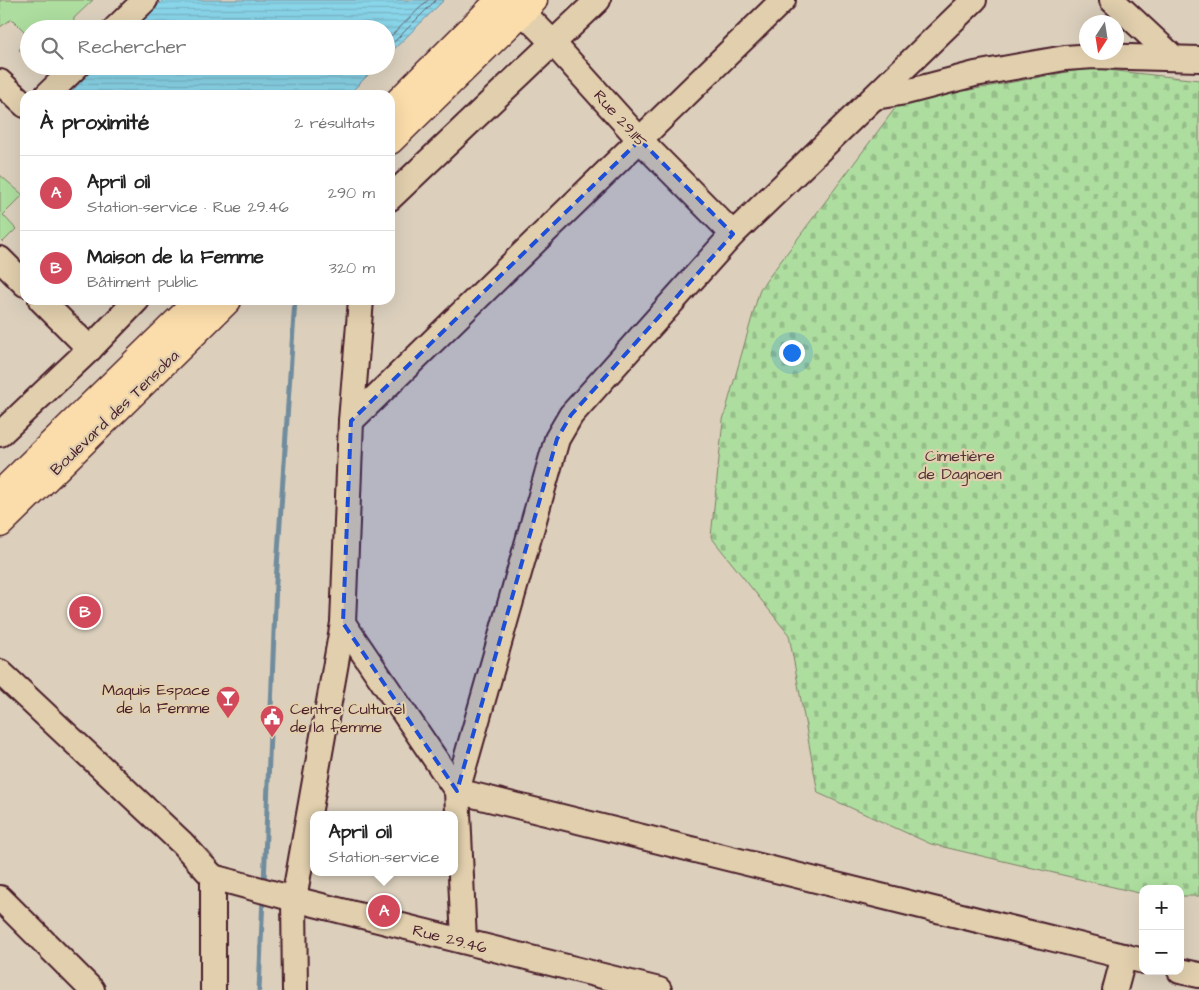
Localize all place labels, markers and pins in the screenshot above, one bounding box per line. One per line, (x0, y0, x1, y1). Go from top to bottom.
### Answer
pin: B (69, 593, 101, 631)
place label: Maquis Espace de la Femme (102, 679, 210, 719)
bar icon: Maquis Espace de la Femme (215, 685, 241, 719)
place label: Centre Culturel de la femme (290, 698, 405, 738)
public building icon: Centre Culturel de la femme (259, 704, 285, 738)
pin: A (368, 892, 400, 930)

